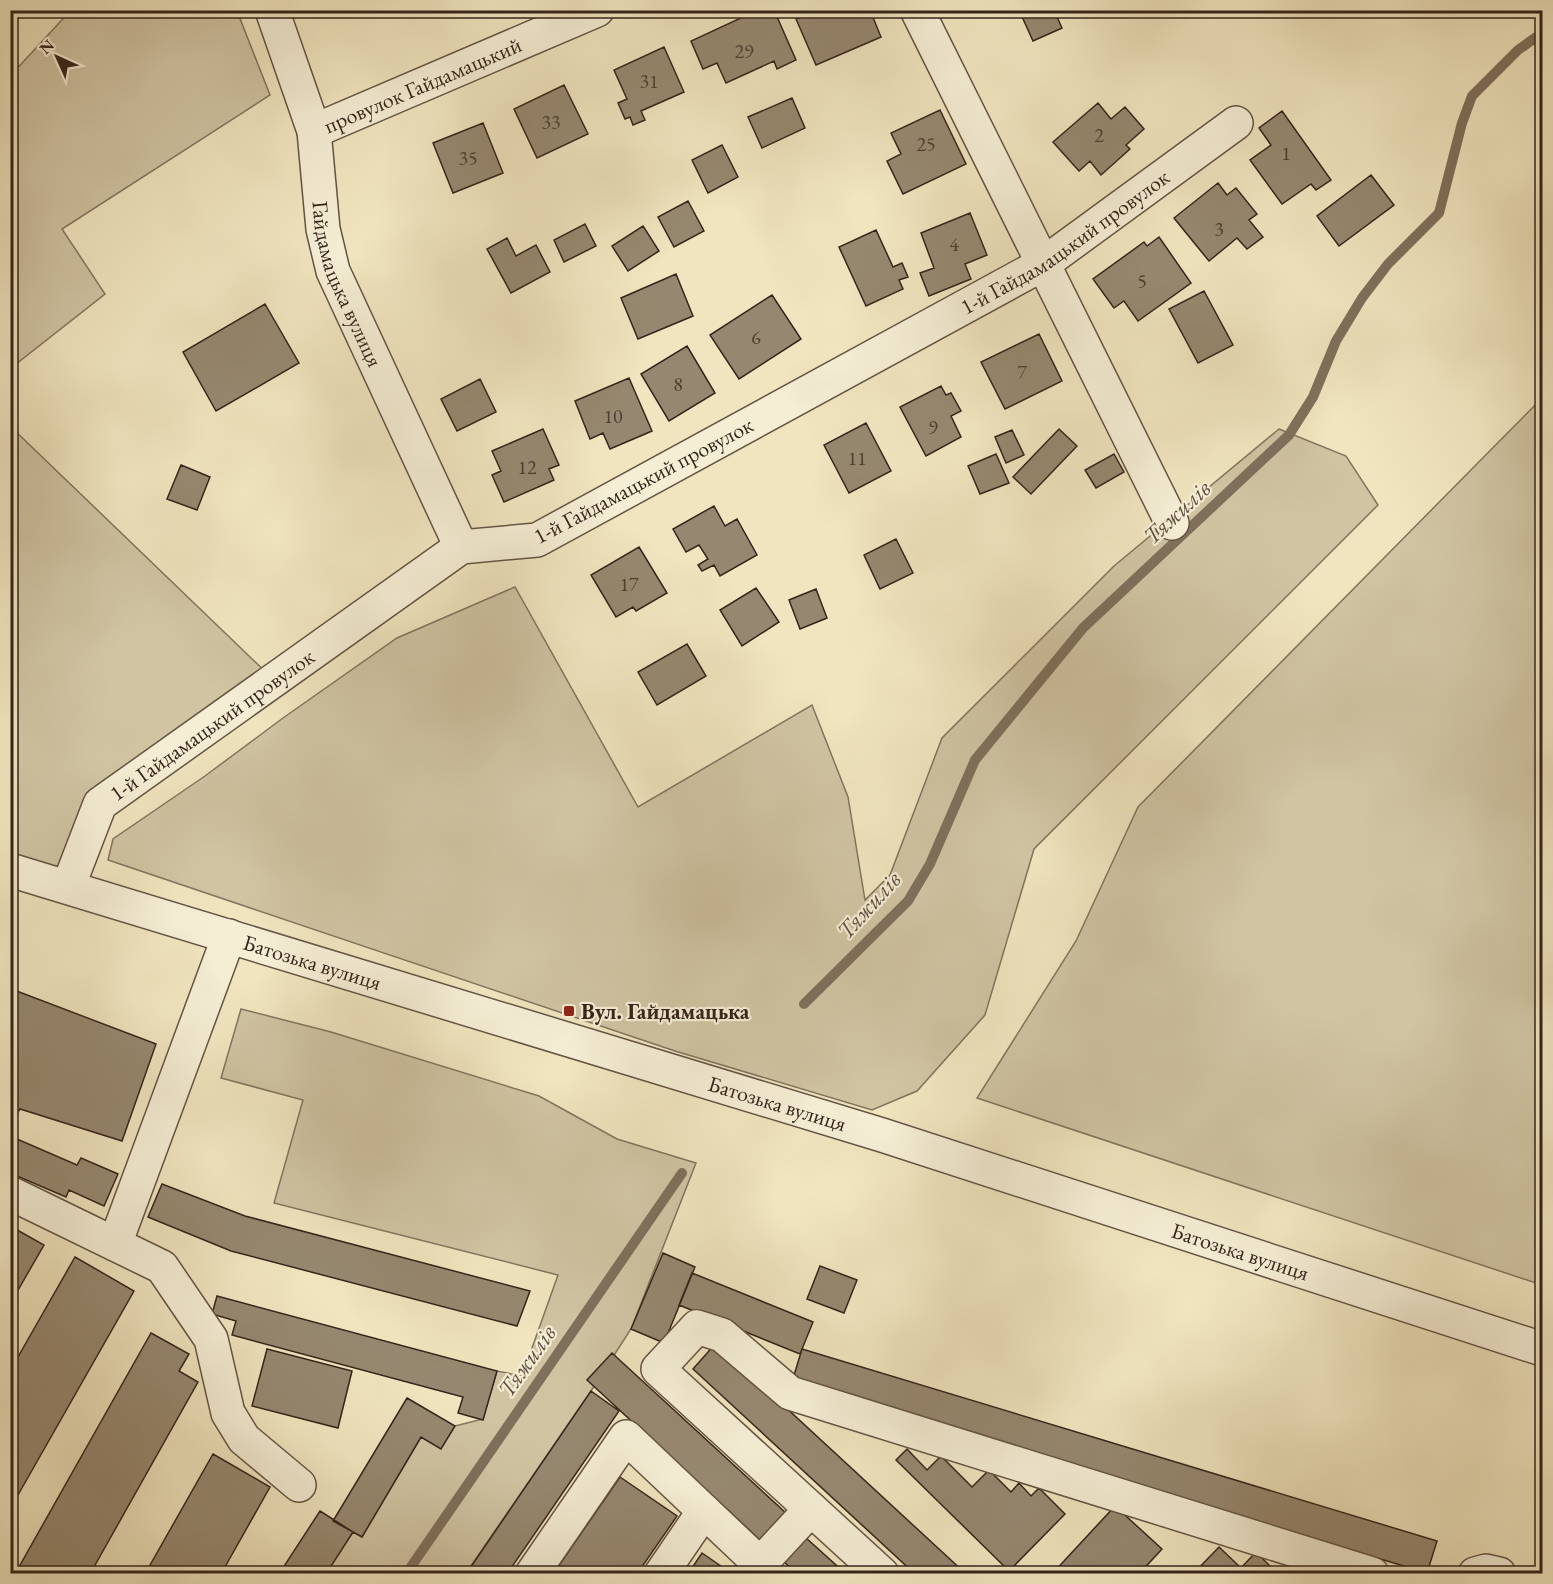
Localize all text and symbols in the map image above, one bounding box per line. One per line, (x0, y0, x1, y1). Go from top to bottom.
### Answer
north arrow (27, 27, 87, 87)
street label: провулок Гайдамацький (319, 30, 526, 140)
text: N (35, 35, 59, 59)
house number: 29 (734, 38, 754, 64)
house number: 31 (639, 68, 659, 94)
house number: 33 (541, 109, 561, 135)
house number: 2 (1094, 122, 1104, 148)
house number: 25 (916, 131, 936, 157)
house number: 1 (1281, 140, 1291, 166)
house number: 35 (458, 145, 478, 171)
street label: 1-й Гайдамацький провулок (955, 162, 1175, 321)
street label: Гайдамацька вулиця (305, 200, 390, 372)
house number: 3 (1214, 216, 1224, 242)
house number: 4 (949, 231, 959, 257)
house number: 5 (1137, 268, 1147, 294)
house number: 6 (751, 324, 761, 350)
house number: 7 (1017, 359, 1027, 385)
house number: 8 (673, 371, 683, 397)
house number: 10 (603, 403, 623, 429)
street label: 1-й Гайдамацький провулок (528, 410, 759, 551)
house number: 9 (928, 414, 938, 440)
house number: 11 (847, 445, 867, 471)
house number: 12 (517, 454, 537, 480)
water label: Тяжилів (1136, 472, 1217, 551)
house number: 17 (619, 571, 639, 597)
street label: 1-й Гайдамацький провулок (104, 642, 320, 808)
water label: Тяжилів (830, 864, 908, 945)
street label: Батозька вулиця (240, 928, 385, 997)
place label: Вул. Гайдамацька (581, 997, 750, 1026)
marker: Вул. Гайдамацька (562, 1004, 576, 1018)
street label: Батозька вулиця (705, 1069, 850, 1138)
street label: Батозька вулиця (1168, 1216, 1313, 1288)
water label: Тяжилів (490, 1318, 563, 1403)

